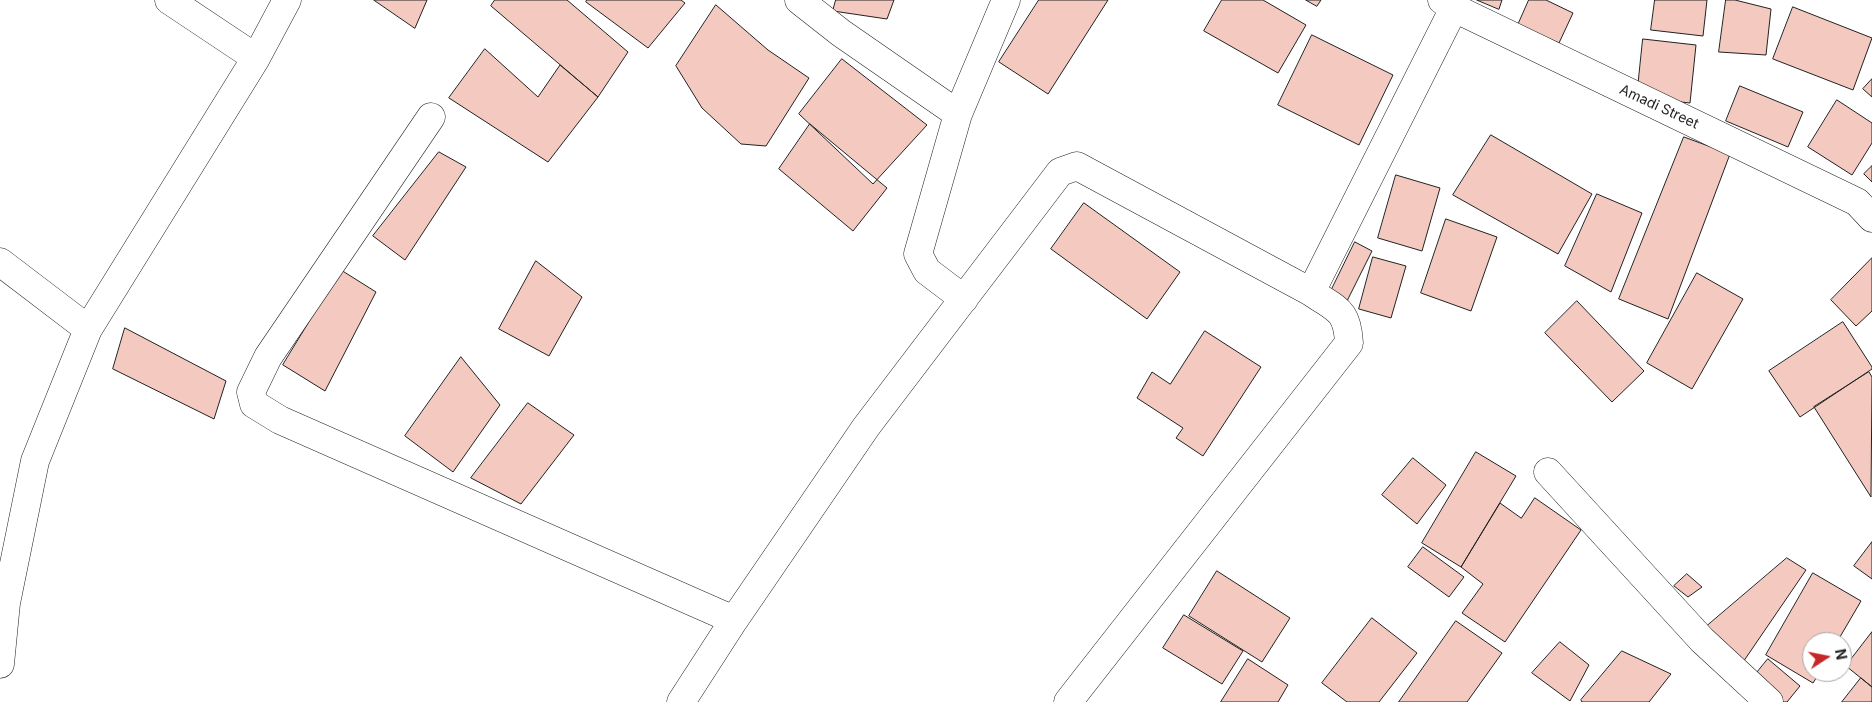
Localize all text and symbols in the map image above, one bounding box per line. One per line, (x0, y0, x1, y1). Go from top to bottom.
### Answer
street label: Amadi Street (1617, 81, 1701, 133)
north arrow (1802, 632, 1852, 682)
text: N (1832, 647, 1851, 661)

